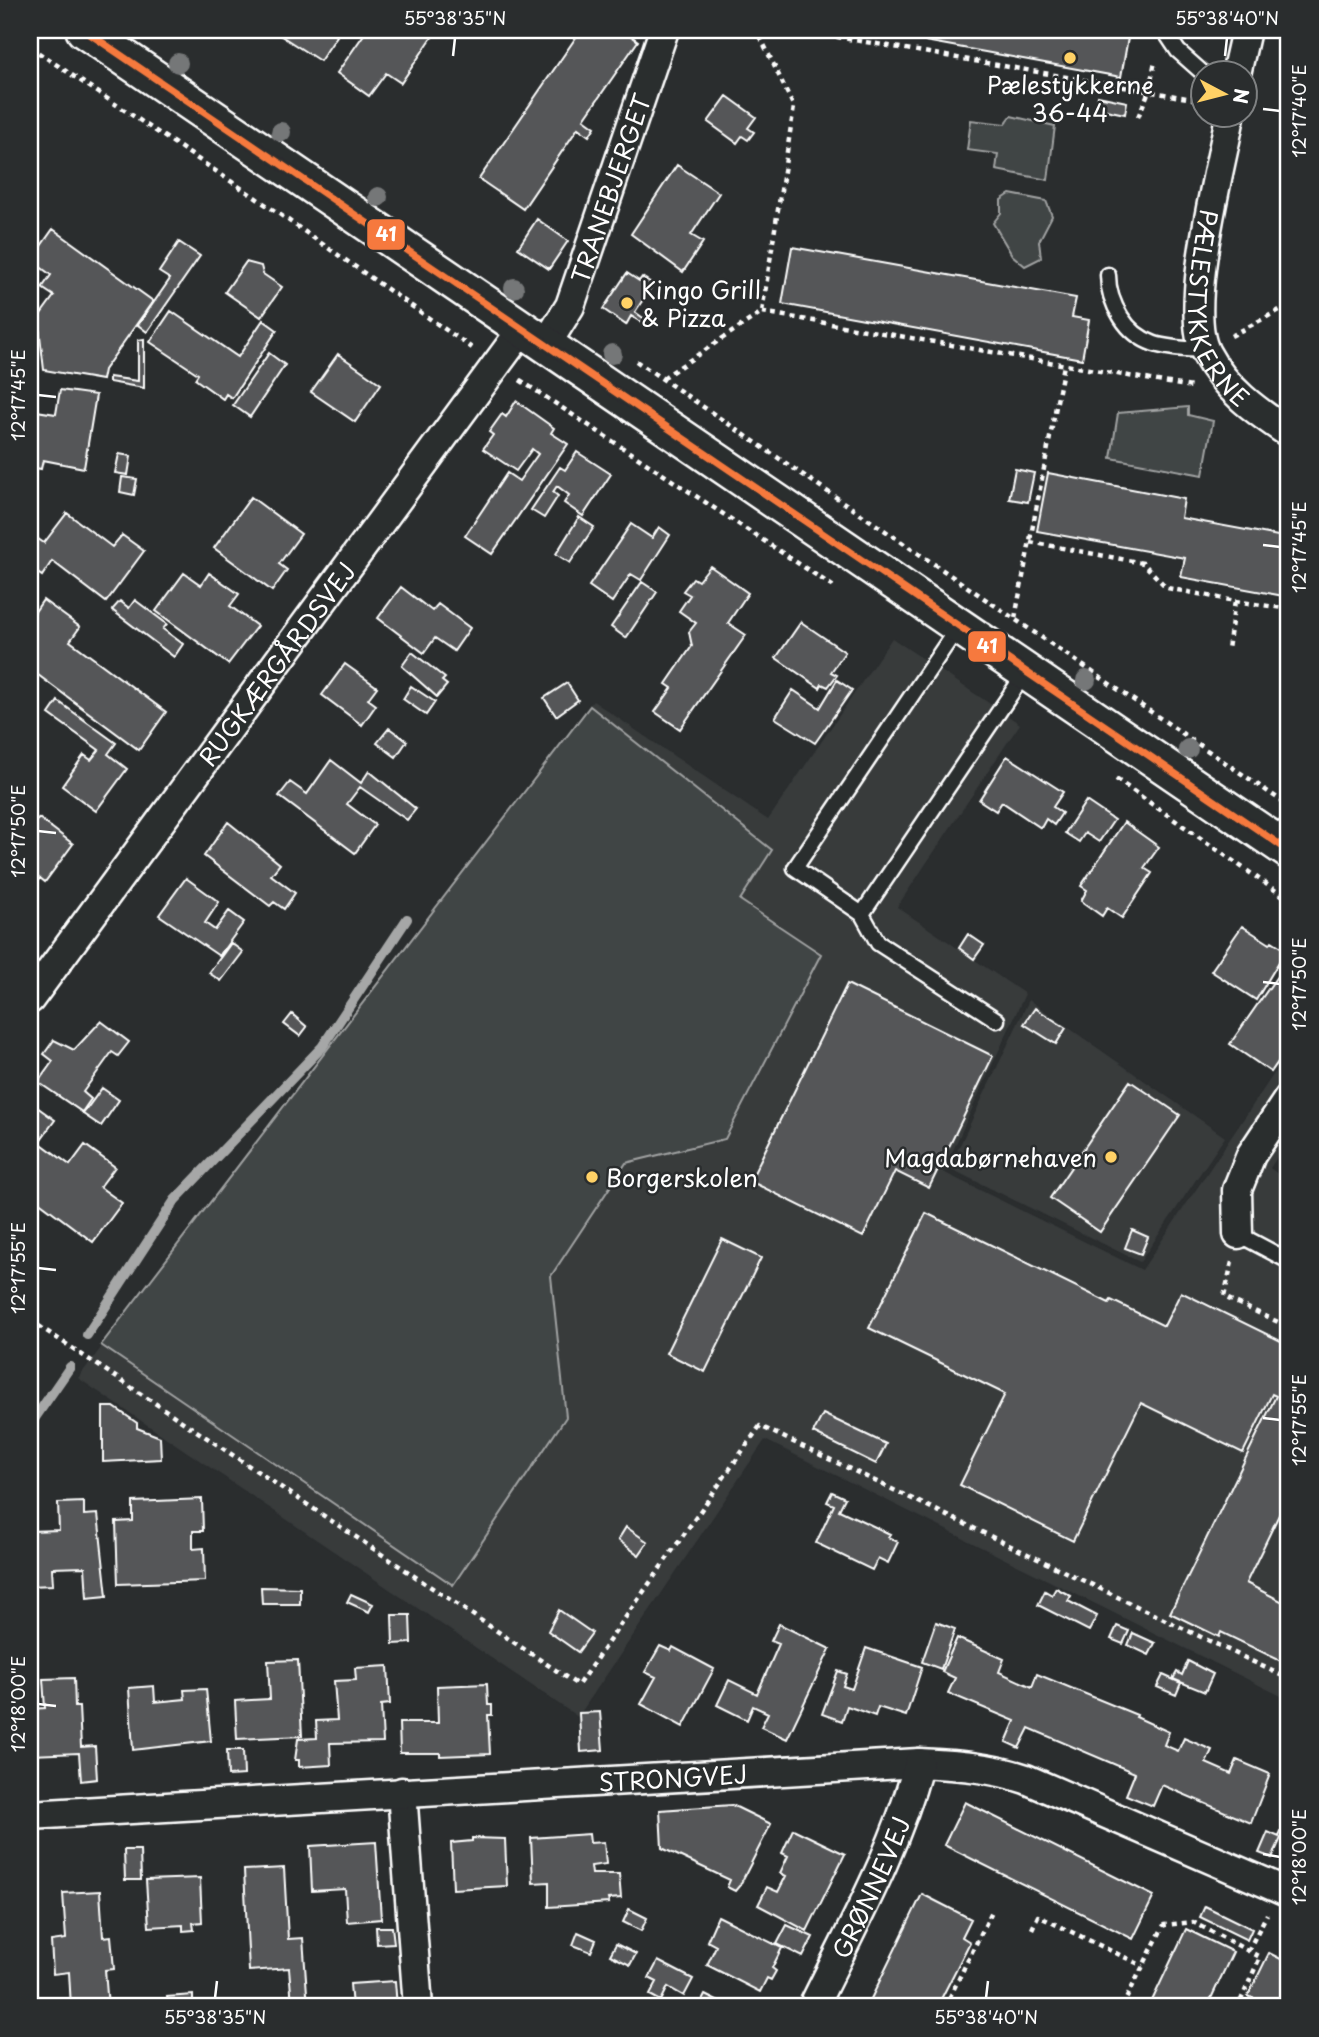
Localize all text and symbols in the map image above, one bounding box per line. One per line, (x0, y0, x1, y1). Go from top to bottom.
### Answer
text: 55°38'35"N (404, 4, 506, 31)
text: 55°38'40"N (1175, 4, 1279, 31)
marker: Pælestykkerne 36-44 (1062, 50, 1078, 66)
north arrow (1190, 60, 1260, 130)
text: 12°17'40"E (1285, 64, 1312, 158)
place label: Pælestykkerne 36-44 (987, 66, 1153, 130)
text: N (1227, 87, 1257, 105)
street label: TRANEBJERGET (561, 88, 659, 288)
street label: PÆLESTYKKERNE (1180, 207, 1258, 415)
line badge: 41 (366, 218, 406, 251)
text: 41 (375, 219, 397, 247)
place label: Kingo Grill & Pizza (641, 271, 761, 335)
marker: Kingo Grill & Pizza (619, 295, 635, 311)
text: 12°17'45"E (4, 349, 31, 441)
text: 12°17'45"E (1285, 501, 1312, 593)
street label: RUGKÆRGÅRDSVEJ (189, 554, 364, 773)
line badge: 41 (967, 630, 1007, 663)
text: 41 (976, 631, 998, 659)
text: 12°17'50"E (4, 784, 31, 878)
text: 12°17'50"E (1285, 937, 1312, 1031)
place label: Magdabørnehaven (884, 1139, 1097, 1175)
marker: Magdabørnehaven (1103, 1149, 1119, 1165)
place label: Borgerskolen (606, 1159, 758, 1195)
marker: Borgerskolen (584, 1169, 600, 1185)
text: 12°17'55"E (4, 1222, 31, 1314)
text: 12°17'55"E (1285, 1374, 1312, 1466)
text: 12°18'00"E (4, 1656, 31, 1752)
street label: STRONGVEJ (597, 1755, 748, 1800)
text: 12°18'00"E (1285, 1809, 1312, 1905)
street label: GRØNNEVEJ (822, 1811, 918, 1964)
text: 55°38'35"N (164, 2003, 266, 2030)
text: 55°38'40"N (934, 2003, 1038, 2030)

